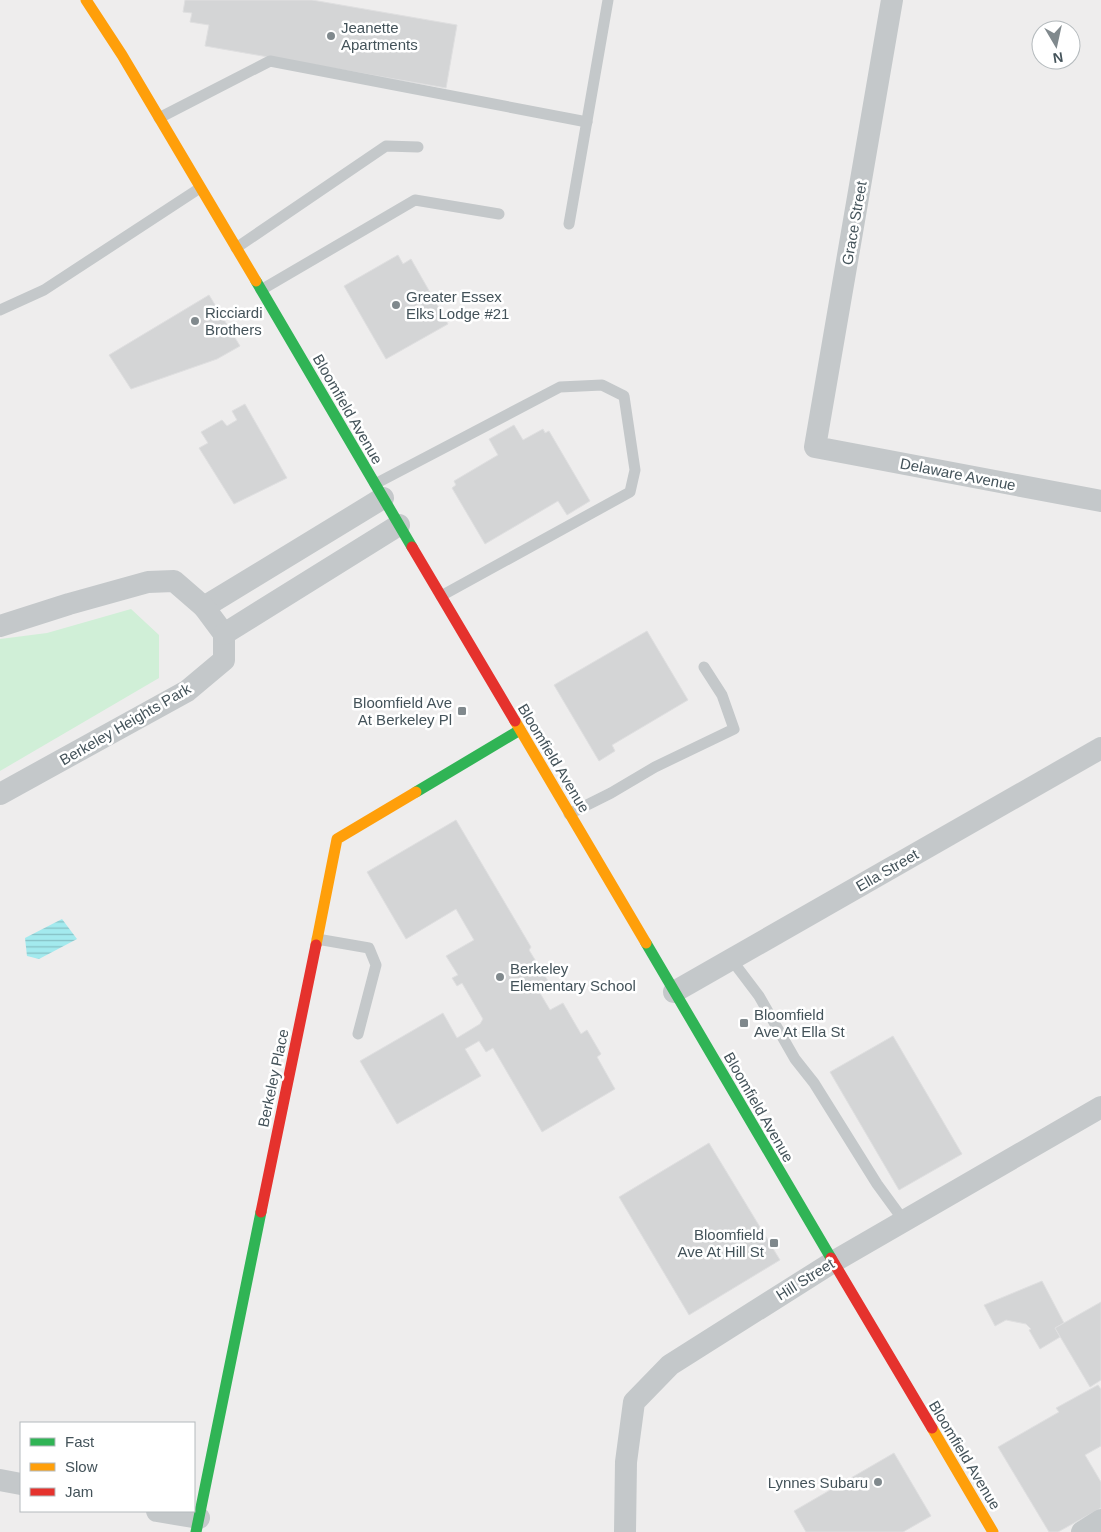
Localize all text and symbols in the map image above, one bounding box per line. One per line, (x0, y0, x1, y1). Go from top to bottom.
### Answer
place label: Jeanette Apartments (341, 19, 418, 53)
north arrow (1031, 20, 1081, 70)
marker: Jeanette Apartments (325, 30, 337, 42)
text: N (1052, 49, 1064, 67)
street label: Grace Street (838, 179, 870, 266)
place label: Greater Essex Elks Lodge #21 (406, 288, 509, 322)
marker: Greater Essex Elks Lodge #21 (390, 299, 402, 311)
place label: Ricciardi Brothers (205, 304, 263, 338)
marker: Ricciardi Brothers (189, 315, 201, 327)
street label: Bloomfield Avenue (310, 351, 386, 467)
street label: Delaware Avenue (899, 454, 1017, 494)
street label: Berkeley Heights Park (56, 679, 194, 768)
place label: Bloomfield Ave At Berkeley Pl (353, 694, 452, 728)
street label: Bloomfield Avenue (515, 700, 593, 816)
marker: Bloomfield Ave At Berkeley Pl (456, 705, 468, 717)
street label: Ella Street (853, 845, 922, 895)
place label: Berkeley Elementary School (510, 960, 636, 994)
marker: Berkeley Elementary School (494, 971, 506, 983)
place label: Bloomfield Ave At Ella St (754, 1006, 845, 1040)
marker: Bloomfield Ave At Ella St (738, 1017, 750, 1029)
street label: Berkeley Place (254, 1027, 292, 1129)
street label: Bloomfield Avenue (721, 1049, 797, 1165)
place label: Bloomfield Ave At Hill St (678, 1226, 765, 1260)
marker: Bloomfield Ave At Hill St (768, 1237, 780, 1249)
street label: Hill Street (773, 1254, 838, 1303)
street label: Bloomfield Avenue (926, 1397, 1004, 1513)
legend (20, 1422, 195, 1512)
text: Fast (65, 1433, 95, 1450)
text: Slow (65, 1458, 98, 1475)
place label: Lynnes Subaru (768, 1474, 868, 1491)
marker: Lynnes Subaru (872, 1476, 884, 1488)
text: Jam (65, 1483, 93, 1500)

